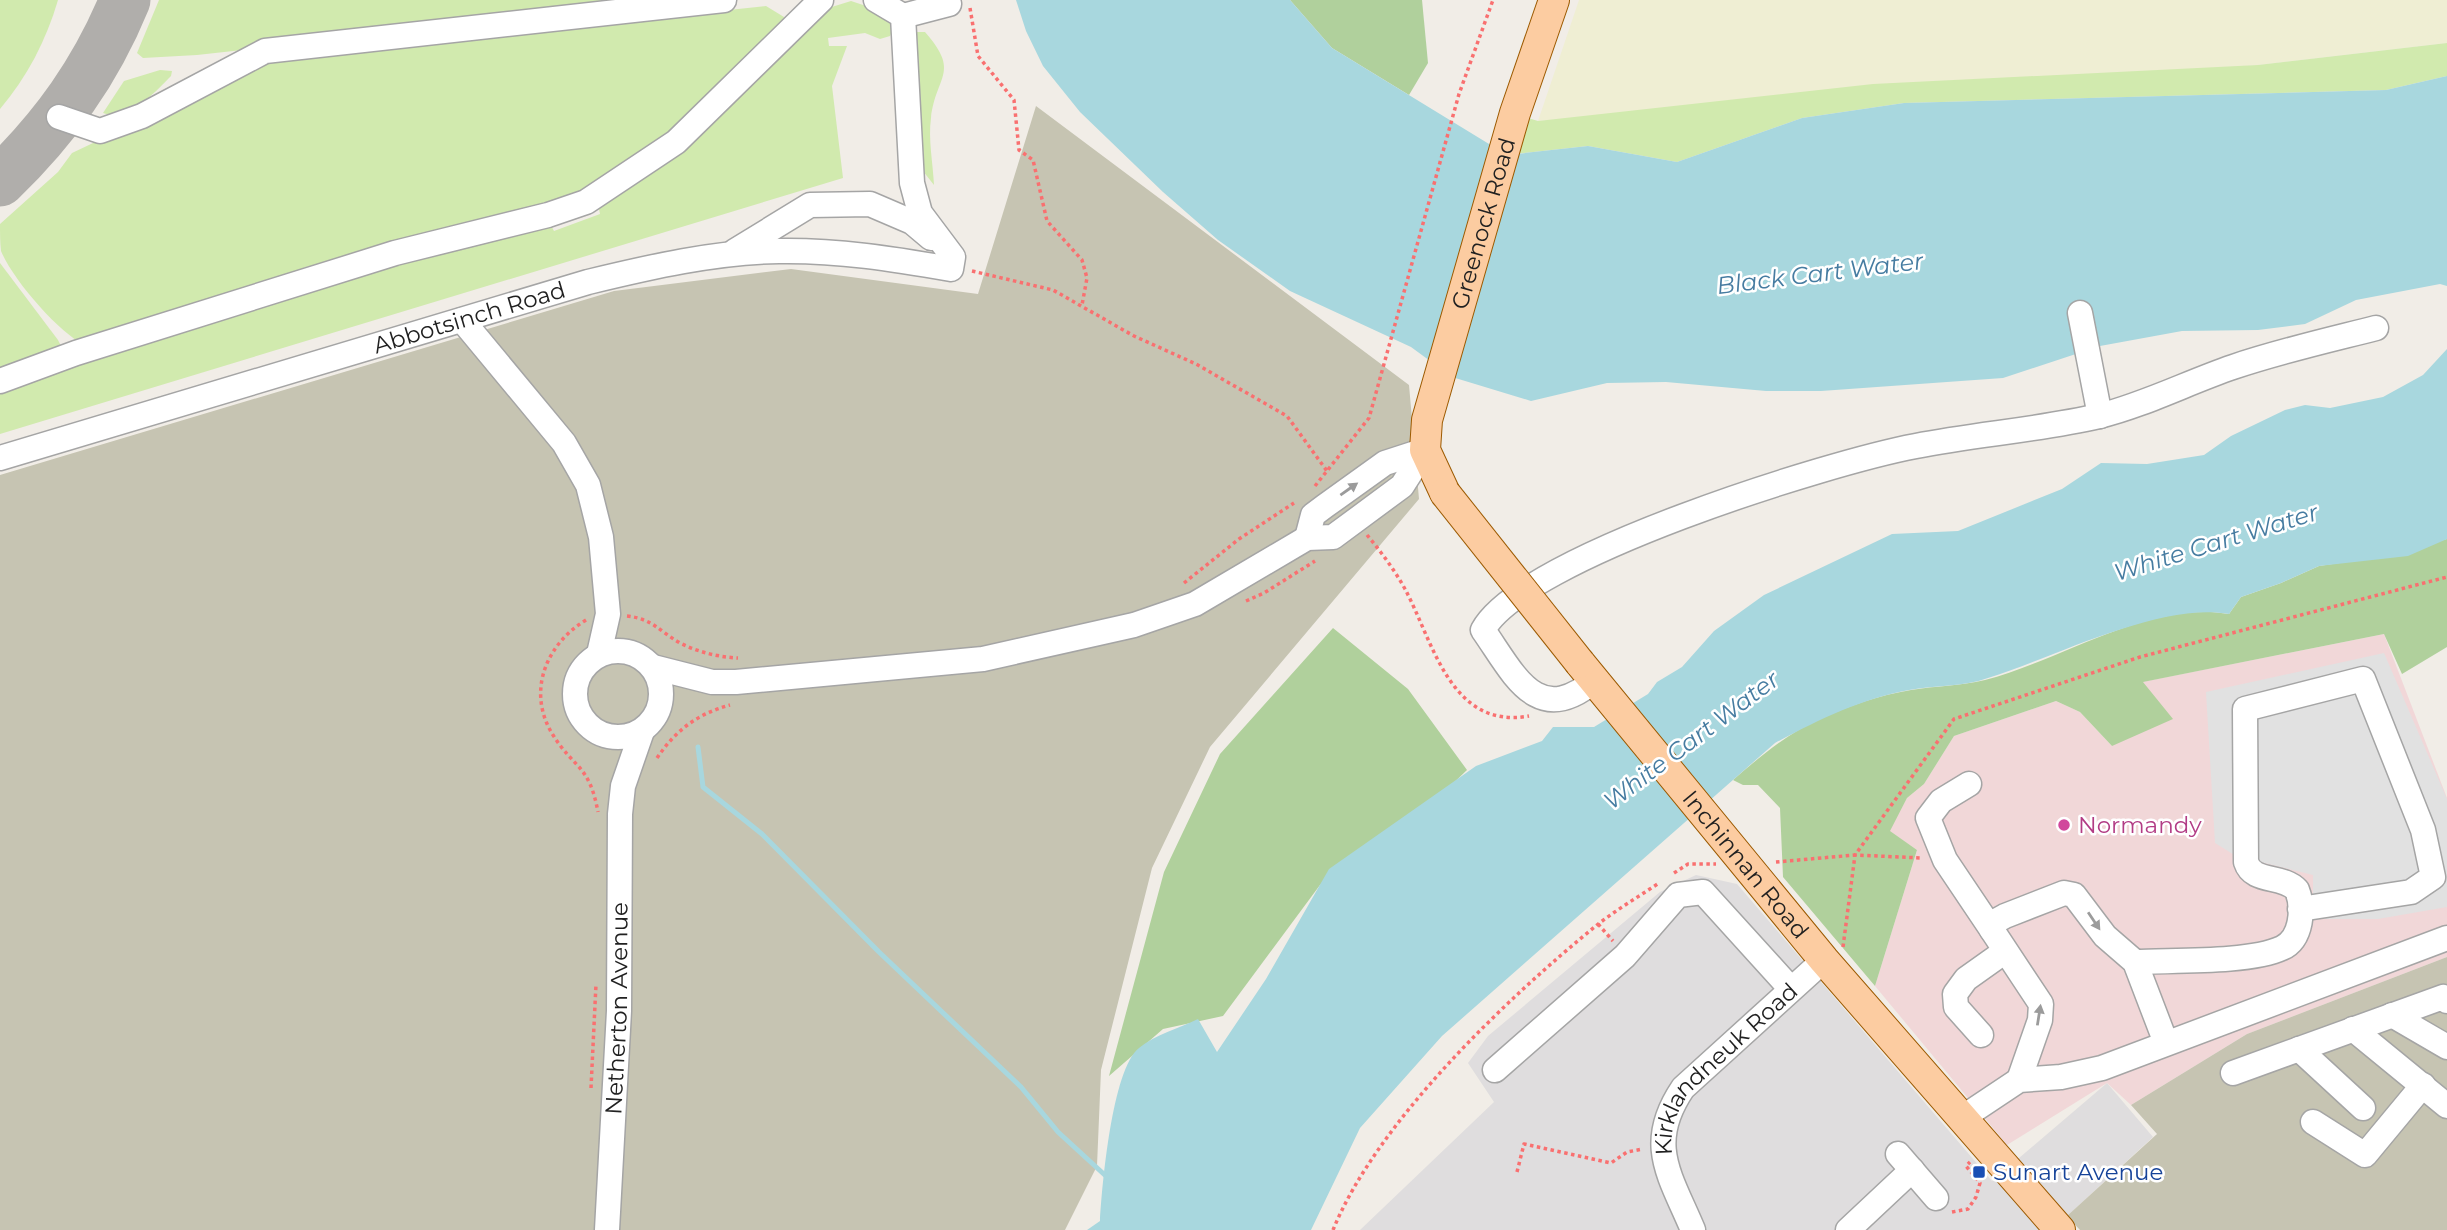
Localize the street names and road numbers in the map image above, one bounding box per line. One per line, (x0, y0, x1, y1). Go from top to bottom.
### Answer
street label: Greenock Road (1445, 134, 1521, 312)
street label: Abbotsinch Road (370, 276, 569, 359)
street label: Inchinnan Road (1677, 785, 1815, 944)
street label: Netherton Avenue (599, 902, 634, 1115)
street label: Kirklandneuk Road (1649, 977, 1803, 1156)

